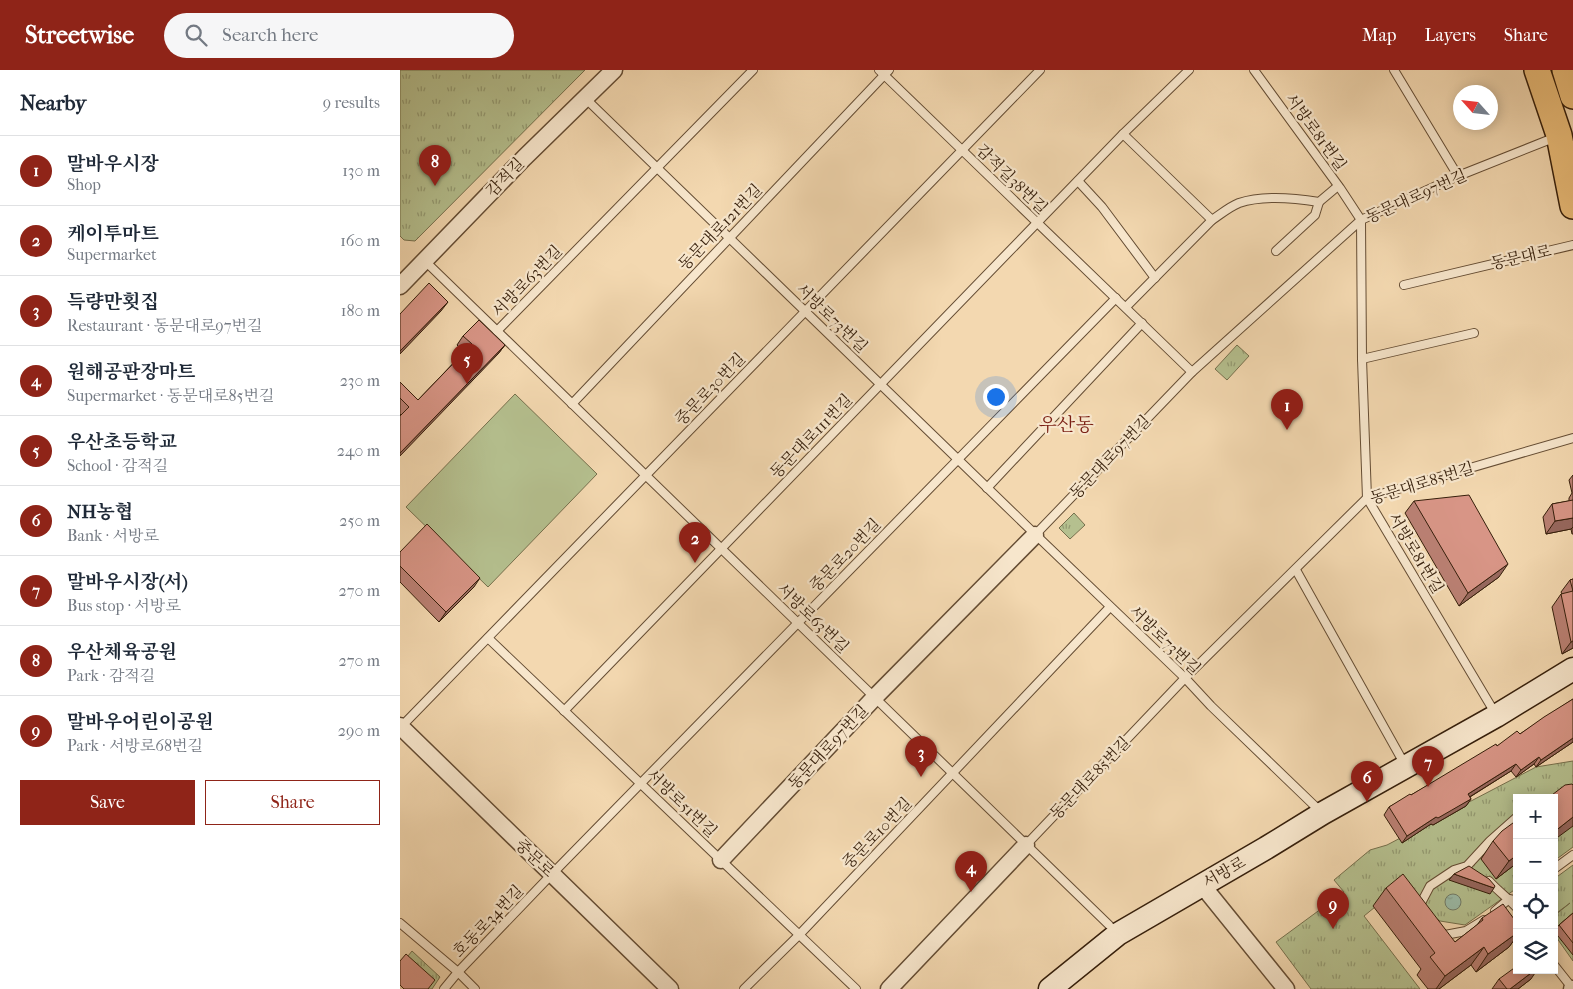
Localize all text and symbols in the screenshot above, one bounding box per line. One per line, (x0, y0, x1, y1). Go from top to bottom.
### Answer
search box (164, 13, 514, 58)
text: Streetwise (25, 21, 134, 49)
icon: search (182, 21, 210, 49)
text: Search here (222, 24, 318, 46)
text: Map (1362, 25, 1396, 46)
text: Layers (1424, 25, 1476, 46)
text: Share (1504, 25, 1548, 46)
north arrow (1453, 85, 1498, 130)
street label: 서방로81번길 (1282, 90, 1350, 174)
text: Nearby (20, 91, 86, 115)
text: 9 results (323, 93, 380, 112)
street label: 감적길38번길 (972, 140, 1052, 218)
pin: 8 (419, 145, 451, 186)
text: 말바우시장 (67, 153, 159, 175)
street label: 감적길 (482, 154, 528, 200)
text: 1 (33, 161, 39, 180)
text: 130 m (342, 161, 380, 180)
street label: 동문대로97번길 (1362, 165, 1470, 227)
text: Shop (67, 175, 101, 194)
street label: 동문대로121번길 (674, 180, 766, 274)
text: 케이투마트 (67, 223, 159, 245)
text: 2 (32, 231, 40, 250)
text: 160 m (340, 231, 380, 250)
street label: 서방로63번길 (488, 241, 566, 321)
street label: 동문대로 (1489, 241, 1554, 273)
text: Supermarket (67, 245, 157, 264)
street label: 서방로73번길 (792, 279, 872, 357)
text: 득량만횟집 (67, 291, 159, 313)
text: 3 (33, 301, 39, 320)
text: 180 m (341, 301, 380, 320)
text: Restaurant · 동문대로97번길 (67, 316, 262, 335)
pin: 5 (451, 343, 483, 384)
street label: 중문로30번길 (671, 349, 749, 429)
text: 원해공판장마트 (67, 361, 195, 383)
text: 4 (31, 371, 41, 390)
text: 230 m (340, 371, 380, 390)
your location (983, 384, 1009, 410)
text: Supermarket · 동문대로85번길 (67, 386, 274, 405)
pin: 1 (1271, 389, 1303, 430)
street label: 동문대로111번길 (766, 390, 856, 482)
street label: 동문대로97번길 (1065, 411, 1155, 503)
district label: 우산동 (1038, 414, 1094, 436)
text: 우산초등학교 (67, 431, 177, 453)
text: 5 (33, 441, 39, 460)
text: 240 m (337, 441, 380, 460)
text: School · 감적길 (67, 456, 168, 475)
street label: 동문대로85번길 (1368, 458, 1476, 508)
text: NH농협 (67, 501, 133, 523)
street label: 서방로81번길 (1384, 509, 1448, 597)
text: 6 (32, 511, 40, 530)
text: 250 m (339, 511, 380, 530)
street label: 중문로20번길 (805, 514, 885, 596)
pin: 2 (679, 522, 711, 563)
text: Bank · 서방로 (67, 526, 159, 545)
text: 말바우시장(서) (67, 571, 188, 593)
street label: 서방로63번길 (773, 579, 853, 657)
text: 7 (32, 581, 40, 600)
text: 270 m (339, 581, 380, 600)
text: Bus stop · 서방로 (67, 596, 181, 615)
street label: 서방로73번길 (1125, 601, 1205, 679)
text: 우산체육공원 (67, 641, 177, 663)
text: 8 (32, 651, 40, 670)
text: 270 m (339, 651, 380, 670)
text: Park · 감적길 (67, 666, 155, 685)
street label: 동문대로97번길 (784, 701, 872, 793)
text: 말바우어린이공원 (67, 711, 214, 733)
text: 9 (32, 721, 40, 740)
text: 290 m (338, 721, 380, 740)
street label: 동문대로85번길 (1046, 733, 1134, 823)
text: Park · 서방로68번길 (67, 736, 203, 755)
pin: 3 (905, 736, 937, 777)
pin: 7 (1412, 746, 1444, 787)
pin: 6 (1351, 761, 1383, 802)
street label: 서방로51번길 (643, 765, 721, 841)
button: Save (20, 780, 195, 825)
button: Share (205, 780, 380, 825)
street label: 중문로10번길 (838, 793, 916, 873)
map controls (1513, 794, 1558, 974)
button: + (1513, 794, 1558, 839)
street label: 중문로 (512, 835, 559, 881)
button: − (1513, 839, 1558, 884)
pin: 4 (955, 851, 987, 892)
street label: 서방로 (1199, 852, 1249, 892)
street label: 호동로34번길 (449, 881, 527, 961)
button: locate (1513, 884, 1558, 929)
pin: 9 (1317, 888, 1349, 929)
button: layers (1513, 929, 1558, 974)

